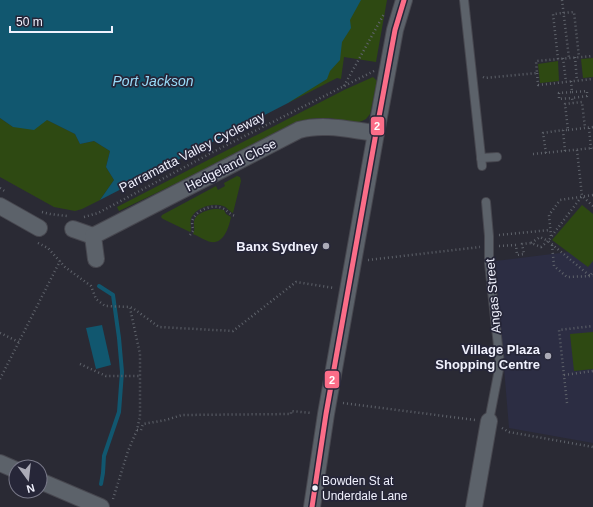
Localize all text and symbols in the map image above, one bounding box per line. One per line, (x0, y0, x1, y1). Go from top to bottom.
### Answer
scale bar (10, 8, 112, 34)
text: 50 m (16, 15, 43, 29)
water label: Port Jackson (113, 73, 194, 89)
street label: Parramatta Valley Cycleway (117, 108, 268, 195)
line badge: 2 (370, 116, 385, 136)
text: 2 (374, 120, 380, 132)
street label: Hedgeland Close (183, 136, 279, 194)
place label: Banx Sydney (236, 239, 319, 254)
marker: Banx Sydney (321, 241, 331, 251)
street label: Angas Street (482, 258, 504, 334)
place label: Village Plaza Shopping Centre (435, 342, 541, 372)
marker: Village Plaza Shopping Centre (543, 351, 553, 361)
line badge: 2 (324, 370, 340, 389)
text: 2 (329, 374, 335, 386)
north arrow (8, 459, 48, 499)
place label: Bowden St at Underdale Lane (322, 474, 408, 503)
text: N (25, 482, 36, 495)
marker: Bowden St at Underdale Lane (310, 483, 320, 493)

